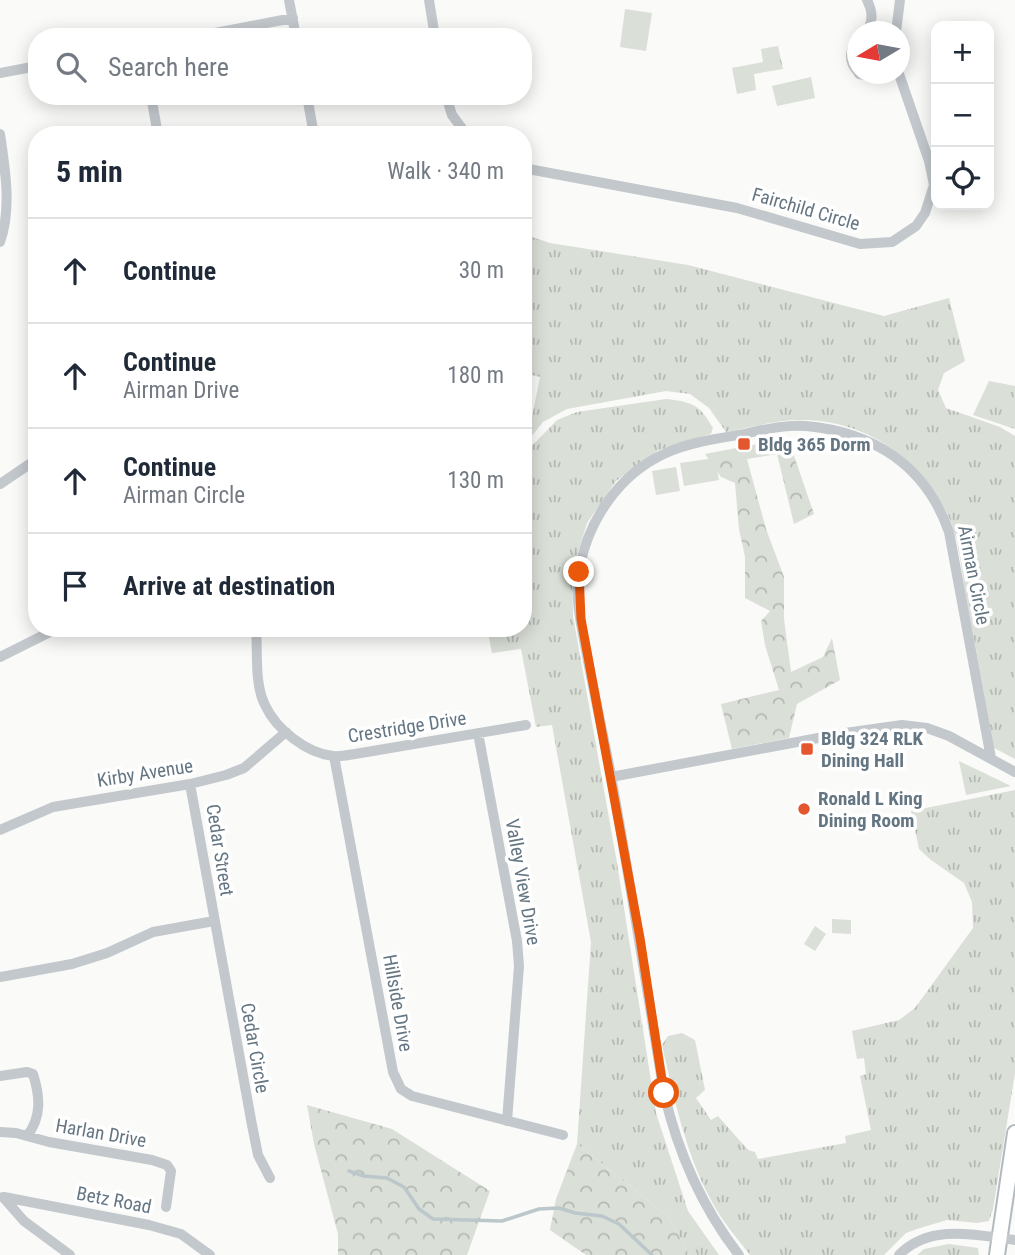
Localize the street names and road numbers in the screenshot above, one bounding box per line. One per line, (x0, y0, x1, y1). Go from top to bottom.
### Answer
street label: Fairchild Circle (749, 183, 863, 235)
street label: Airman Circle (953, 523, 995, 627)
street label: Crestridge Drive (346, 706, 468, 748)
street label: Kirby Avenue (95, 754, 195, 792)
street label: Cedar Street (201, 802, 239, 898)
street label: Valley View Drive (501, 817, 545, 947)
street label: Hillside Drive (378, 953, 418, 1054)
street label: Cedar Circle (236, 1001, 274, 1095)
street label: Harlan Drive (54, 1114, 148, 1152)
street label: Betz Road (75, 1181, 153, 1219)

